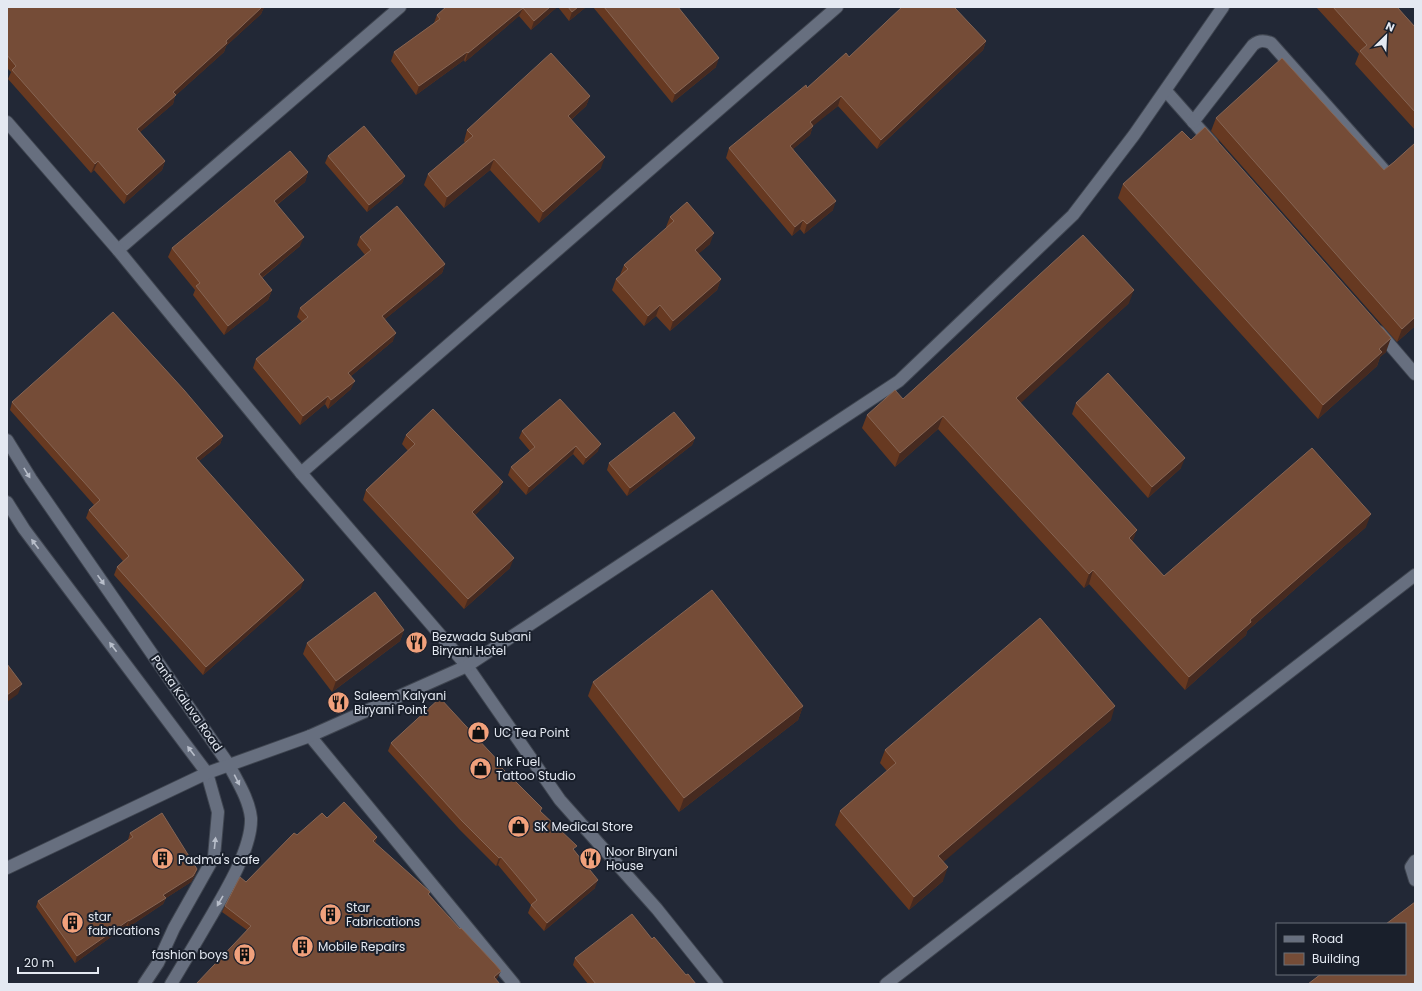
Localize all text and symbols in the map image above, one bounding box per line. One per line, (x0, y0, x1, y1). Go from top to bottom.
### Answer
north arrow (1366, 16, 1406, 56)
text: N (1383, 18, 1397, 36)
one-way arrow (24, 467, 31, 479)
one-way arrow (31, 538, 39, 549)
one-way arrow (97, 575, 105, 585)
place label: Bezwada Subani Biryani Hotel (432, 628, 531, 659)
restaurant icon: Bezwada Subani Biryani Hotel (404, 630, 430, 656)
one-way arrow (109, 642, 117, 653)
street label: Panta Kaluva Road (147, 652, 227, 754)
place label: Saleem Kalyani Biryani Point (354, 687, 446, 718)
restaurant icon: Saleem Kalyani Biryani Point (326, 689, 352, 715)
shop icon: UC Tea Point (465, 719, 491, 745)
place label: UC Tea Point (494, 724, 569, 741)
one-way arrow (187, 746, 196, 757)
place label: Ink Fuel Tattoo Studio (496, 753, 576, 784)
shop icon: Ink Fuel Tattoo Studio (468, 755, 494, 781)
one-way arrow (234, 774, 240, 786)
shop icon: SK Medical Store (505, 813, 531, 839)
place label: SK Medical Store (534, 818, 633, 835)
one-way arrow (212, 837, 218, 849)
place label: Noor Biryani House (606, 843, 678, 874)
restaurant icon: Noor Biryani House (577, 845, 603, 871)
building icon: Padma's cafe (150, 846, 176, 872)
place label: Padma's cafe (178, 851, 260, 868)
one-way arrow (216, 895, 223, 907)
place label: Star Fabrications (346, 899, 420, 930)
building icon: Star Fabrications (318, 901, 344, 927)
place label: star fabrications (88, 908, 160, 939)
building icon: star fabrications (59, 910, 85, 936)
legend (1276, 923, 1406, 975)
text: Road (1312, 930, 1343, 947)
building icon: Mobile Repairs (289, 933, 315, 959)
place label: Mobile Repairs (318, 938, 405, 955)
building icon: fashion boys (231, 941, 257, 967)
place label: fashion boys (152, 946, 228, 963)
scale bar (18, 949, 98, 975)
text: Building (1312, 950, 1360, 967)
text: 20 m (24, 954, 54, 971)

